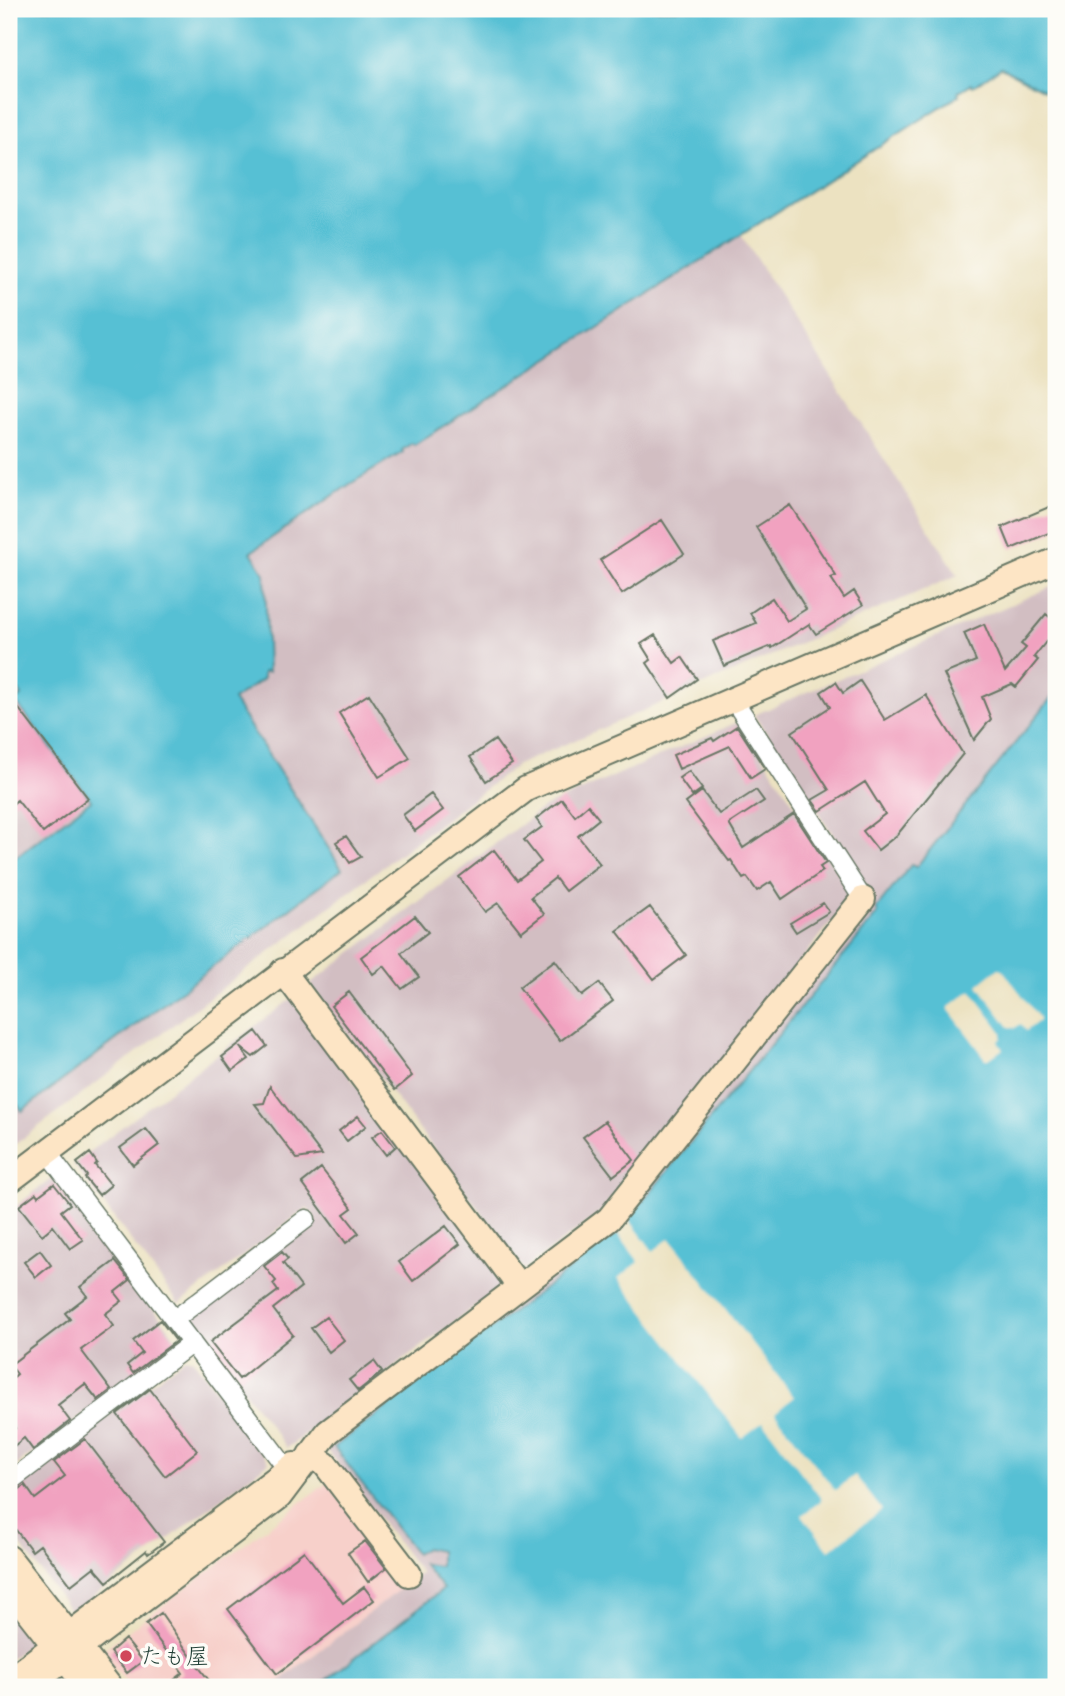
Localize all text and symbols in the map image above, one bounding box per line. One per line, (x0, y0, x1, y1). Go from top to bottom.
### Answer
place label: たも屋 (140, 1643, 209, 1676)
marker: たも屋 (118, 1648, 134, 1664)

